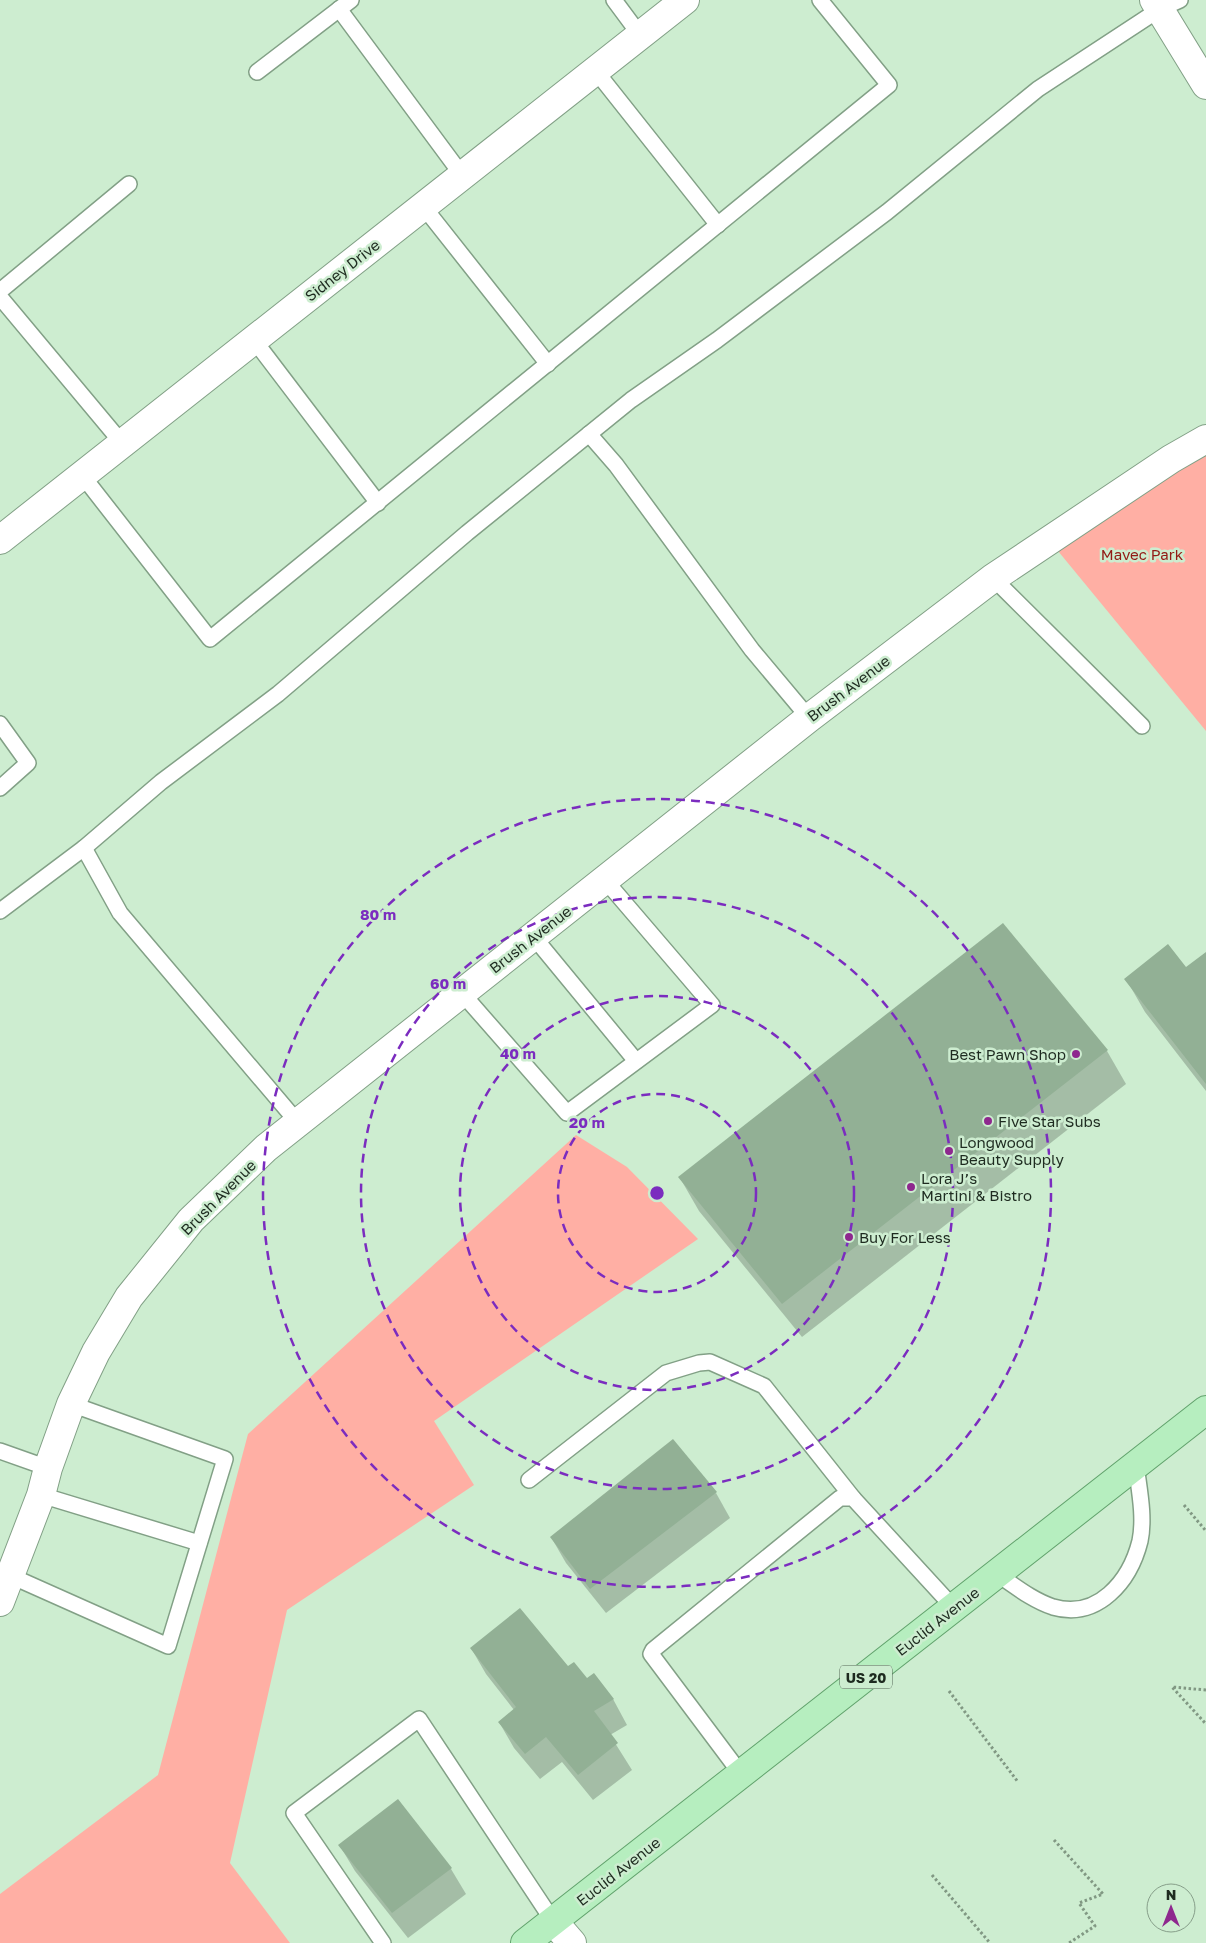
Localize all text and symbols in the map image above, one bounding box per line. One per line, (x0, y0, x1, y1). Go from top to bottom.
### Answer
street label: Sidney Drive (301, 235, 383, 305)
park label: Mavec Park (1101, 545, 1184, 563)
street label: Brush Avenue (803, 651, 893, 725)
street label: Brush Avenue (486, 901, 575, 977)
text: 80 m (360, 905, 396, 923)
text: 60 m (430, 974, 466, 992)
text: 40 m (500, 1044, 536, 1062)
place label: Best Pawn Shop (949, 1045, 1066, 1063)
marker: Best Pawn Shop (1070, 1048, 1082, 1060)
place label: Five Star Subs (998, 1112, 1101, 1130)
text: 20 m (569, 1113, 605, 1131)
marker: Five Star Subs (982, 1115, 994, 1127)
place label: Longwood Beauty Supply (959, 1133, 1064, 1168)
marker: Longwood Beauty Supply (943, 1145, 955, 1157)
street label: Brush Avenue (177, 1155, 260, 1238)
place label: Lora J’s Martini & Bistro (921, 1169, 1032, 1204)
marker: Lora J’s Martini & Bistro (905, 1181, 917, 1193)
centre of rings (648, 1184, 666, 1202)
place label: Buy For Less (859, 1228, 951, 1246)
marker: Buy For Less (843, 1231, 855, 1243)
street label: Euclid Avenue (892, 1583, 983, 1659)
road number: US 20 (840, 1665, 892, 1688)
street label: Euclid Avenue (573, 1833, 664, 1909)
north arrow (1146, 1883, 1196, 1933)
text: N (1166, 1886, 1176, 1903)

